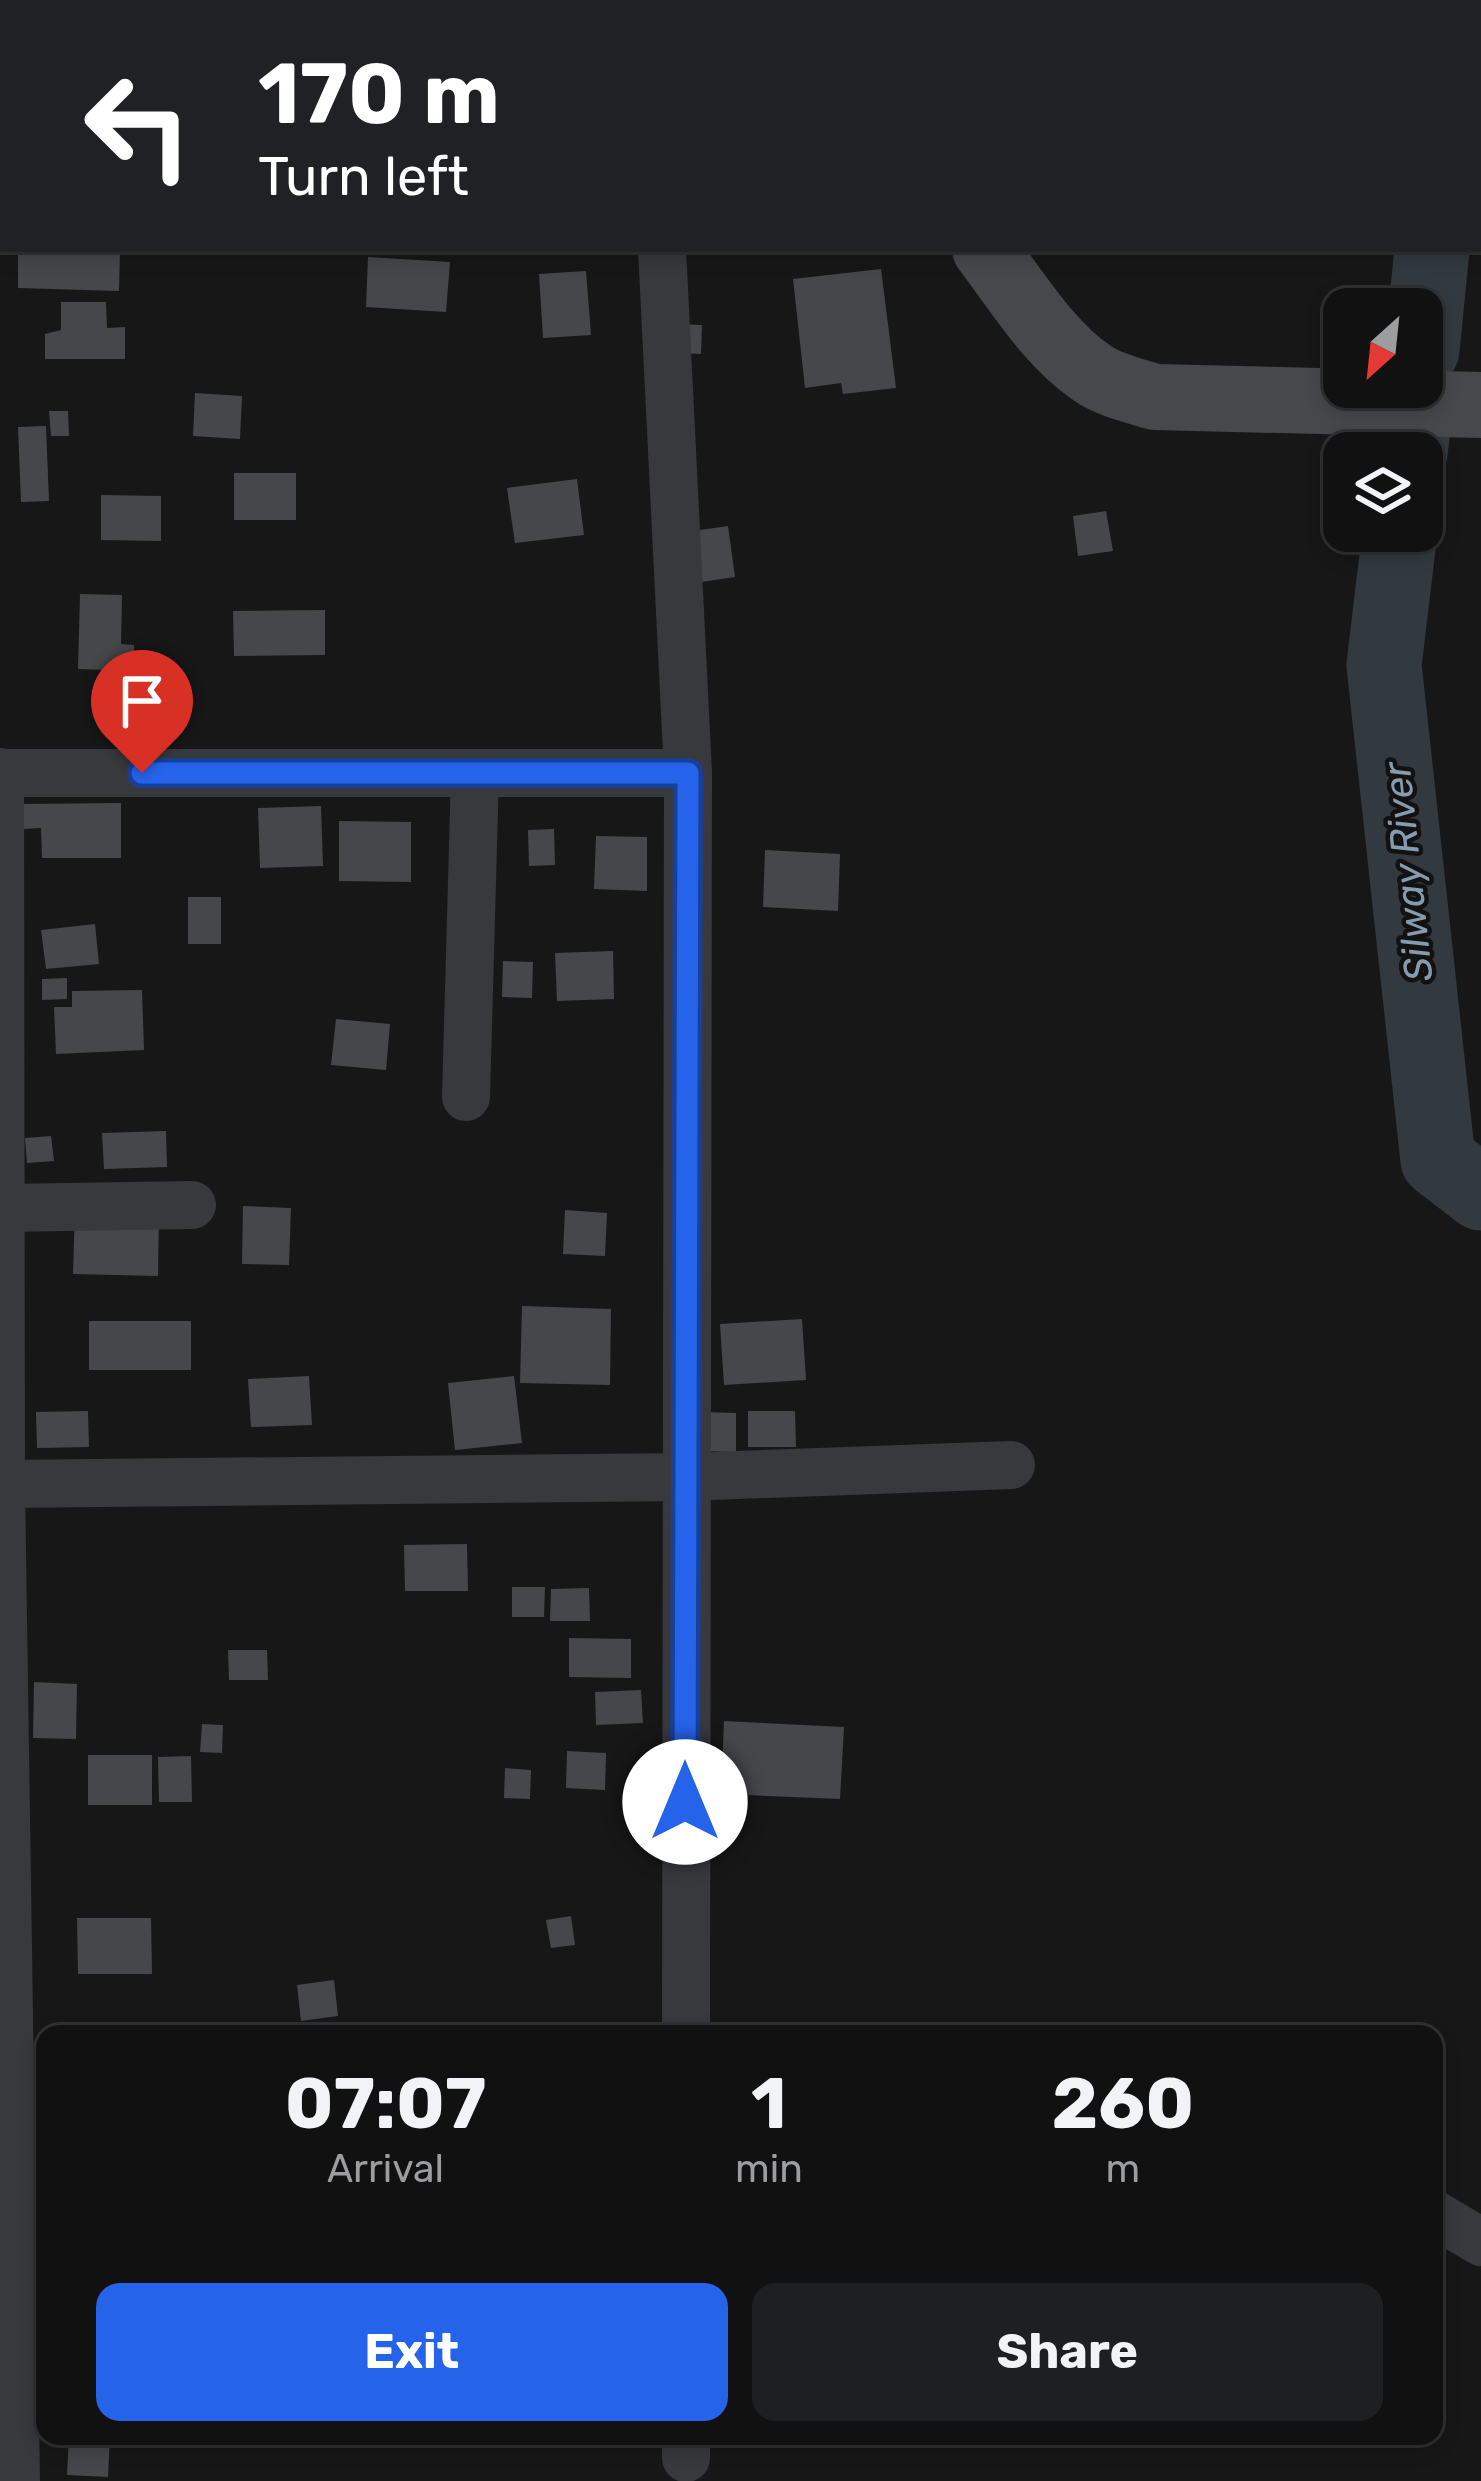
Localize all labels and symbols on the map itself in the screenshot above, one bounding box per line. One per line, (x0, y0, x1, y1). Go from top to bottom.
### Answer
north arrow (1323, 288, 1443, 408)
pin (91, 650, 193, 773)
water label: Silway River (1373, 758, 1442, 984)
position arrow (622, 1739, 748, 1865)

